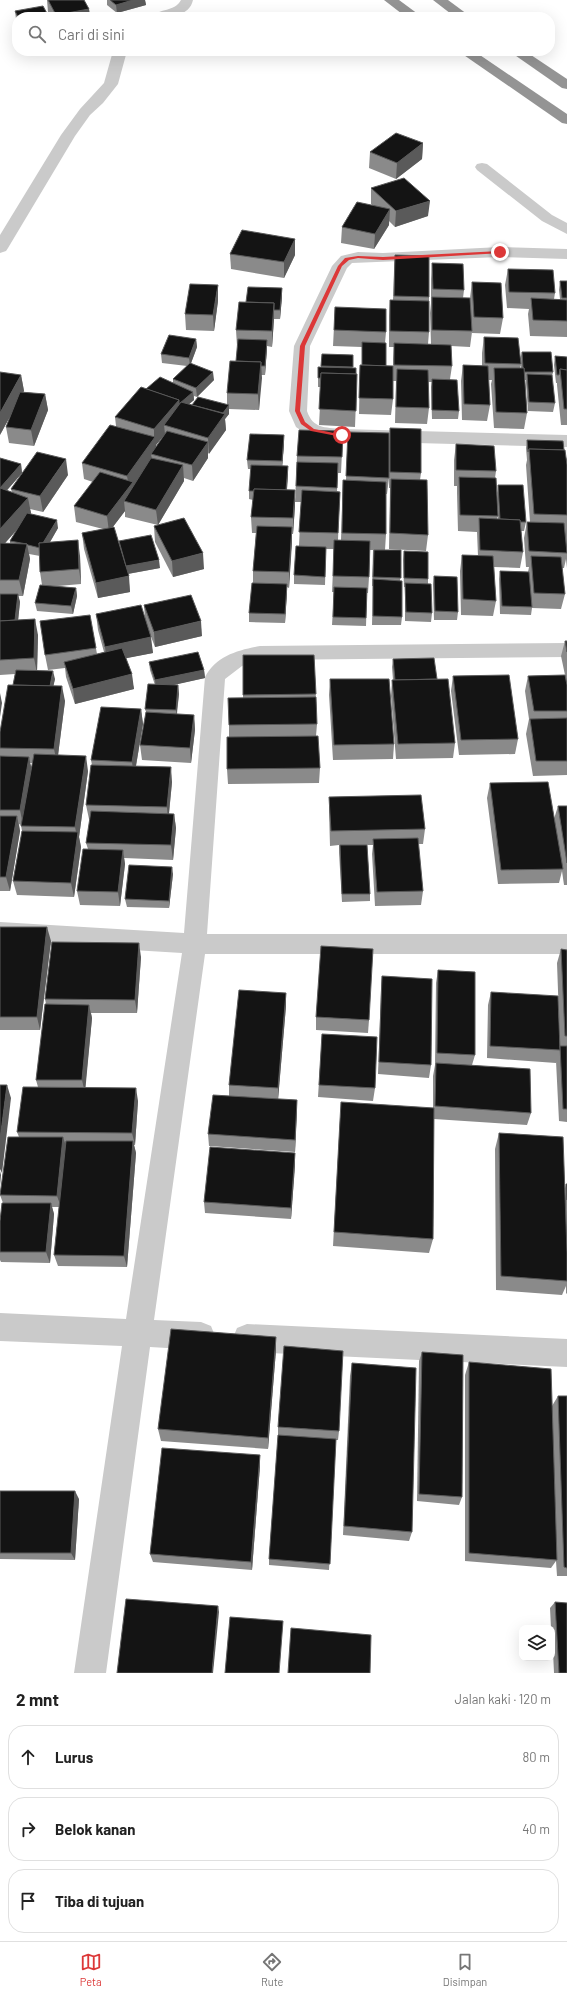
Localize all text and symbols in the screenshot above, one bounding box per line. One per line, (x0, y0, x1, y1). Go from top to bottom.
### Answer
search box (12, 12, 555, 56)
icon: search (26, 23, 48, 45)
text: Cari di sini (58, 25, 125, 43)
route end (491, 243, 509, 261)
route start (333, 426, 351, 444)
map controls (519, 1625, 555, 1661)
button: layers (519, 1625, 555, 1661)
text: 2 mnt (16, 1689, 59, 1709)
text: Jalan kaki · 120 m (455, 1691, 551, 1707)
icon: ahead (17, 1746, 39, 1768)
text: Lurus (55, 1748, 93, 1766)
text: 80 m (523, 1749, 550, 1765)
icon: right (17, 1818, 39, 1840)
text: Belok kanan (55, 1820, 135, 1838)
text: 40 m (522, 1821, 550, 1837)
icon: arrive (17, 1890, 39, 1912)
text: Tiba di tujuan (55, 1892, 144, 1910)
tab: Peta (80, 1951, 102, 1988)
tab: Rute (261, 1951, 283, 1988)
tab: Disimpan (443, 1951, 487, 1988)

